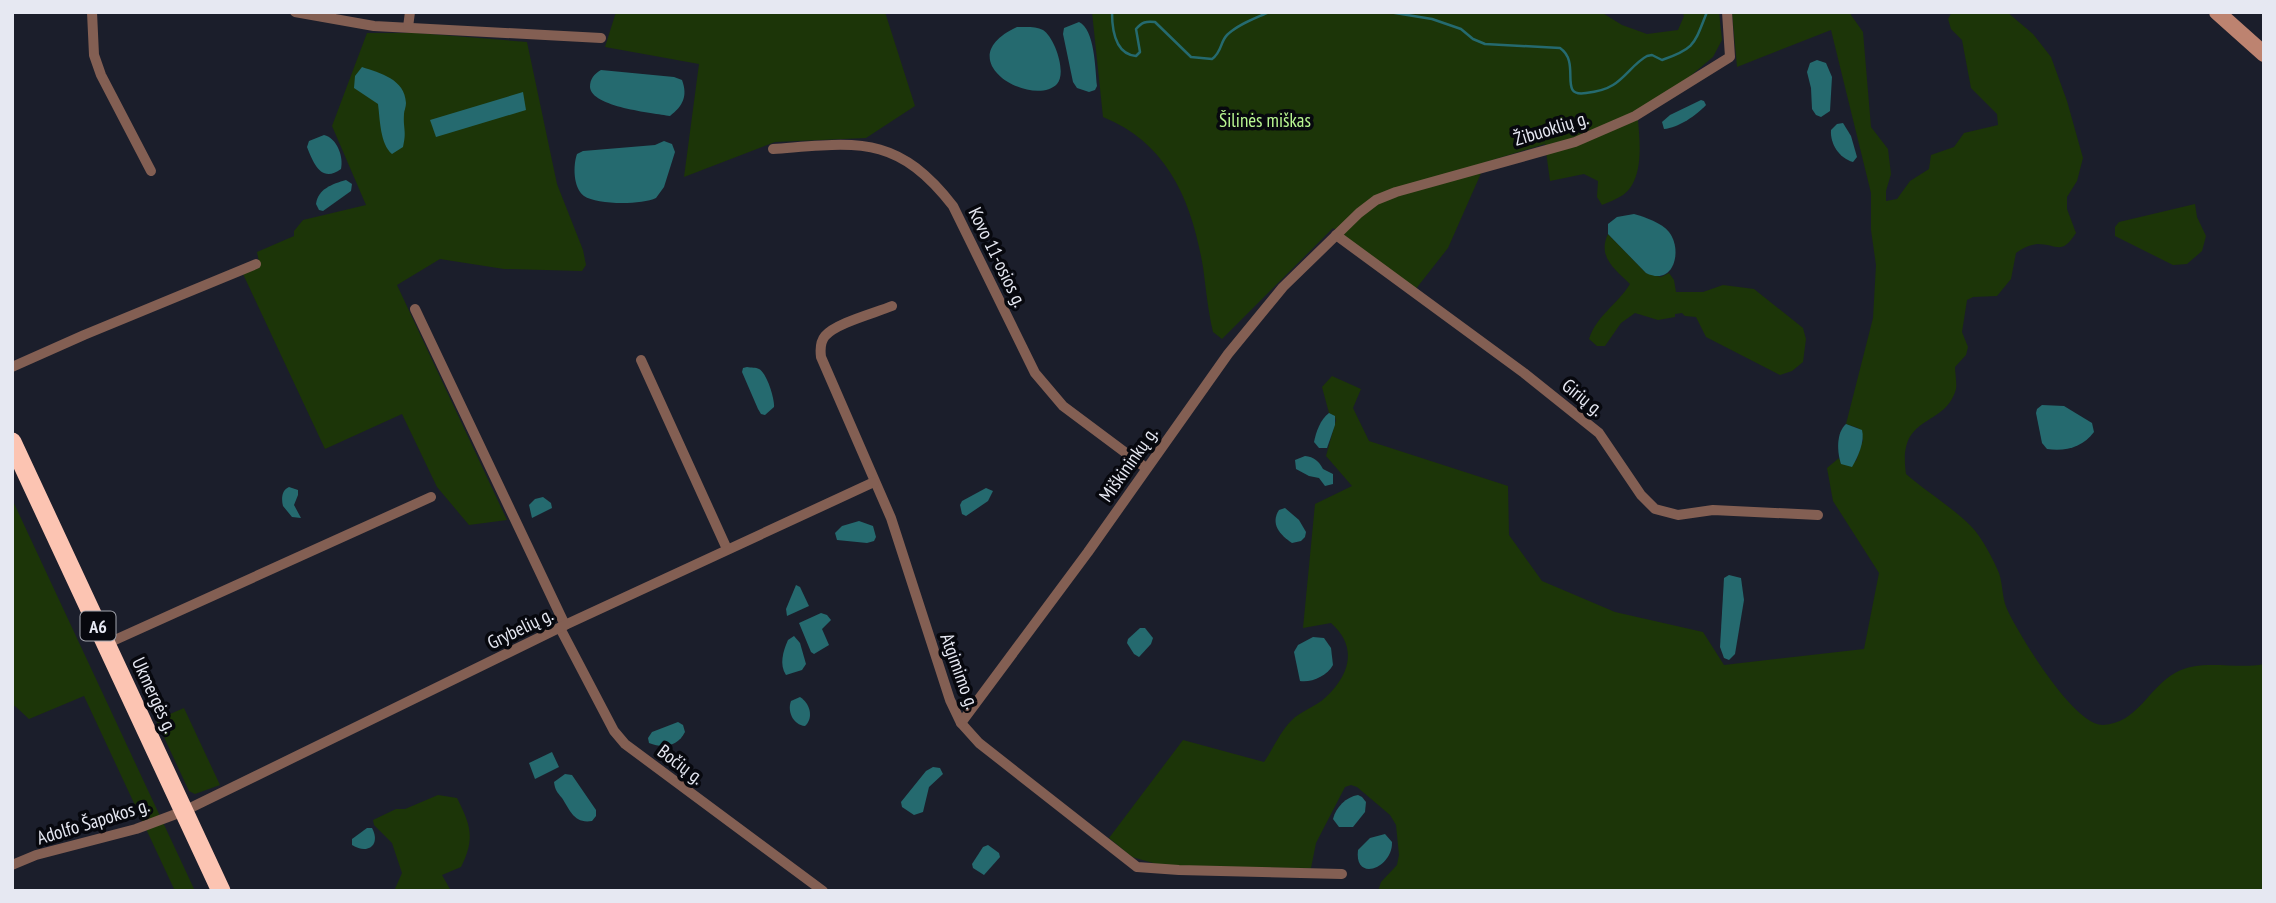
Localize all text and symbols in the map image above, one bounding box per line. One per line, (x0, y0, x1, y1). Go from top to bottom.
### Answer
street label: Žibuoklių g. (1511, 105, 1591, 151)
park label: Šilinės miškas (1219, 108, 1311, 132)
street label: Kovo 11-osios g. (964, 203, 1032, 311)
street label: Girių g. (1557, 373, 1609, 421)
street label: Miškininkų g. (1093, 422, 1163, 506)
street label: Grybelių g. (483, 602, 557, 654)
road number: A6 (80, 612, 116, 640)
street label: Atgimimo g. (935, 630, 985, 712)
street label: Ukmergės g. (127, 653, 183, 737)
street label: Bočių g. (653, 739, 709, 789)
street label: Adolfo Šapokos g. (34, 793, 152, 849)

